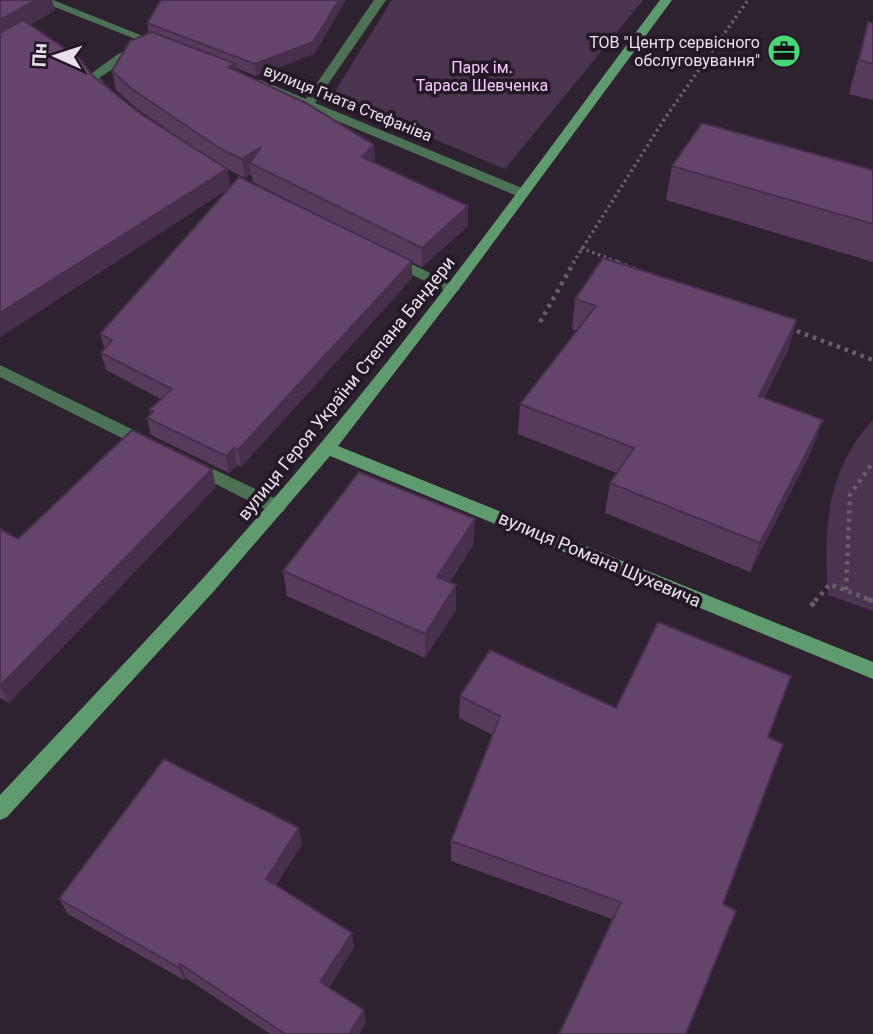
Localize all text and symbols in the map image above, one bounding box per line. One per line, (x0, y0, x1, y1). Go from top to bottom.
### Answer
north arrow (21, 21, 91, 91)
office icon: ТОВ "Центр сервісного обслуговування" (765, 32, 803, 70)
place label: ТОВ "Центр сервісного обслуговування" (589, 33, 760, 70)
text: Пн (27, 42, 52, 68)
park label: Парк ім. Тараса Шевченка (416, 58, 548, 95)
street label: вулиця Гната Стефаніва (261, 61, 435, 145)
street label: вулиця Героя України Степана Бандери (233, 252, 459, 524)
street label: вулиця Романа Шухевича (496, 507, 704, 611)

